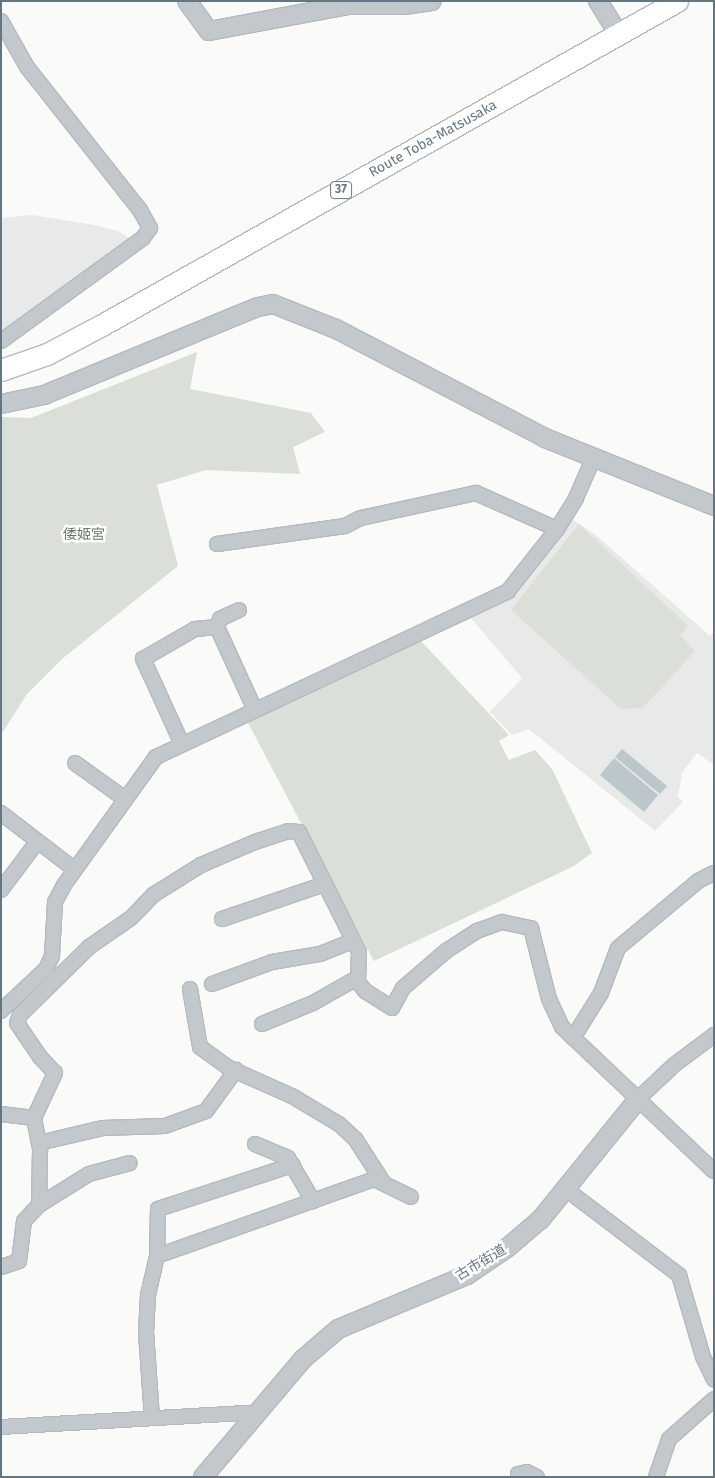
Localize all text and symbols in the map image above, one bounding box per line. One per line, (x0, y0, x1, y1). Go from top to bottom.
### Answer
street label: Route Toba-Matsusaka (366, 97, 500, 181)
road number: 37 (330, 180, 352, 200)
park label: 倭姬宮 (63, 527, 105, 543)
street label: 古市街道 (453, 1241, 509, 1285)

